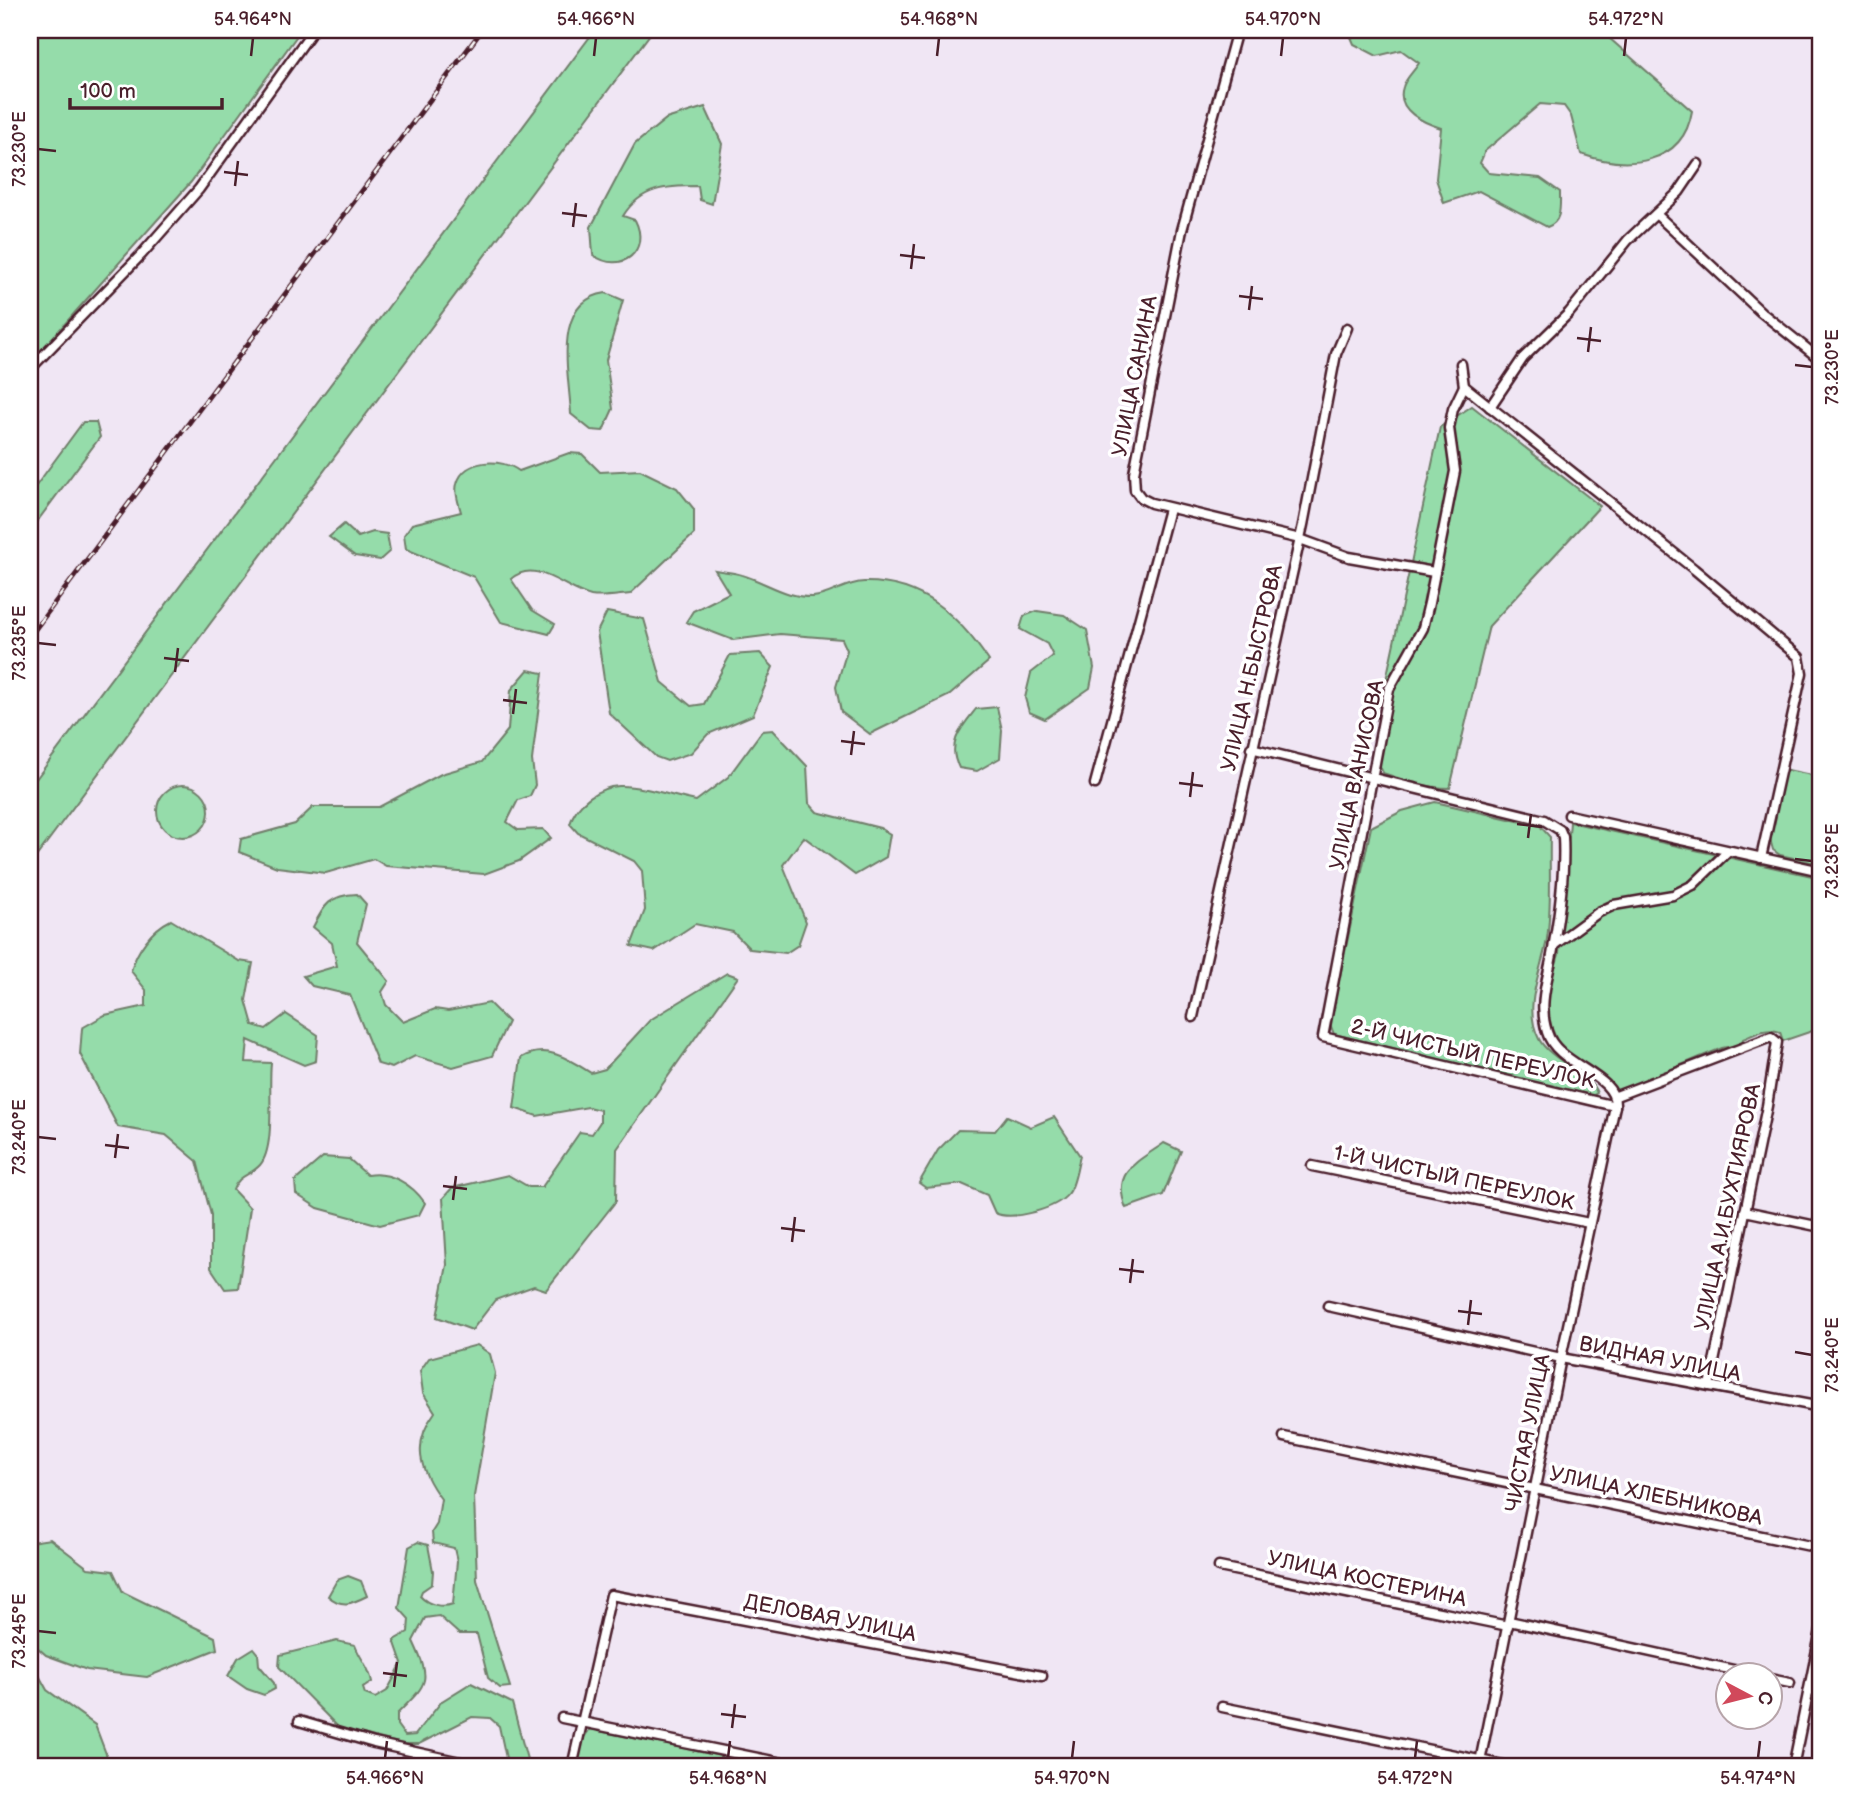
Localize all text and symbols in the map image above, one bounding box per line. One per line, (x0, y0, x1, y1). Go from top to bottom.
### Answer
text: 54.964°N (214, 9, 292, 30)
text: 54.966°N (557, 9, 635, 30)
text: 54.968°N (900, 9, 978, 30)
text: 54.970°N (1245, 9, 1321, 30)
text: 54.972°N (1588, 9, 1664, 30)
scale bar (70, 66, 222, 110)
text: 100 m (80, 79, 136, 104)
text: 73.230°E (9, 111, 30, 187)
street label: УЛИЦА САНИНА (1107, 293, 1163, 459)
text: 73.230°E (1822, 329, 1843, 405)
street label: УЛИЦА Н.БЫСТРОВА (1216, 562, 1288, 774)
text: 73.235°E (9, 605, 30, 681)
street label: УЛИЦА В.АНИСОВА (1325, 677, 1389, 872)
text: 73.235°E (1822, 823, 1843, 899)
street label: 2-Й ЧИСТЫЙ ПЕРЕУЛОК (1349, 1014, 1598, 1094)
street label: УЛИЦА А.И.БУХТИЯРОВА (1690, 1081, 1766, 1333)
text: 73.240°E (9, 1099, 30, 1175)
street label: 1-Й ЧИСТЫЙ ПЕРЕУЛОК (1332, 1140, 1577, 1216)
text: 73.240°E (1822, 1317, 1843, 1393)
street label: ВИДНАЯ УЛИЦА (1577, 1331, 1743, 1387)
street label: ЧИСТАЯ УЛИЦА (1500, 1352, 1556, 1514)
street label: УЛИЦА ХЛЕБНИКОВА (1547, 1461, 1765, 1531)
street label: УЛИЦА КОСТЕРИНА (1265, 1546, 1469, 1612)
street label: ДЕЛОВАЯ УЛИЦА (742, 1589, 918, 1647)
text: 73.245°E (9, 1593, 30, 1669)
north arrow (1714, 1660, 1784, 1730)
text: С (1752, 1690, 1777, 1706)
text: 54.966°N (346, 1768, 424, 1789)
text: 54.968°N (689, 1768, 767, 1789)
text: 54.970°N (1034, 1768, 1110, 1789)
text: 54.972°N (1377, 1768, 1453, 1789)
text: 54.974°N (1720, 1768, 1796, 1789)

